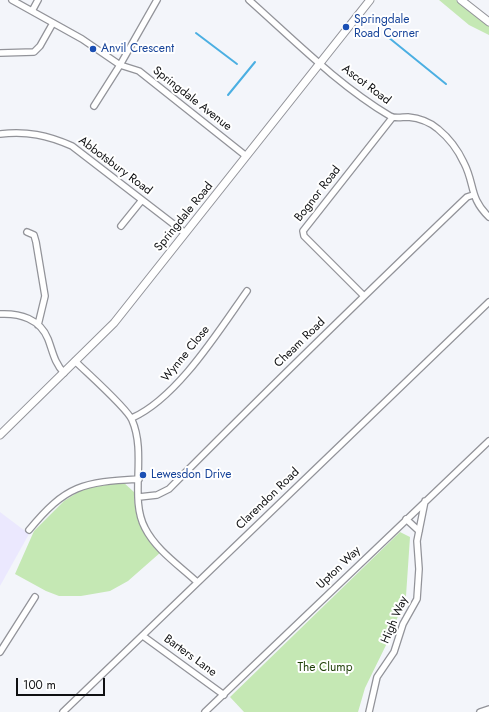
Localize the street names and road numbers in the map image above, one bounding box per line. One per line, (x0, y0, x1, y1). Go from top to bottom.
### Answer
street label: Ascot Road (339, 62, 393, 108)
street label: Springdale Avenue (150, 64, 234, 134)
street label: Abbotsbury Road (75, 134, 155, 198)
street label: Bognor Road (292, 163, 344, 225)
street label: Springdale Road (152, 180, 216, 254)
street label: Cheam Road (272, 315, 328, 371)
street label: Wynne Close (159, 323, 213, 385)
street label: Clarendon Road (233, 465, 303, 533)
street label: Upton Way (314, 544, 364, 592)
street label: High Way (379, 594, 411, 646)
street label: Barters Lane (161, 632, 219, 680)

